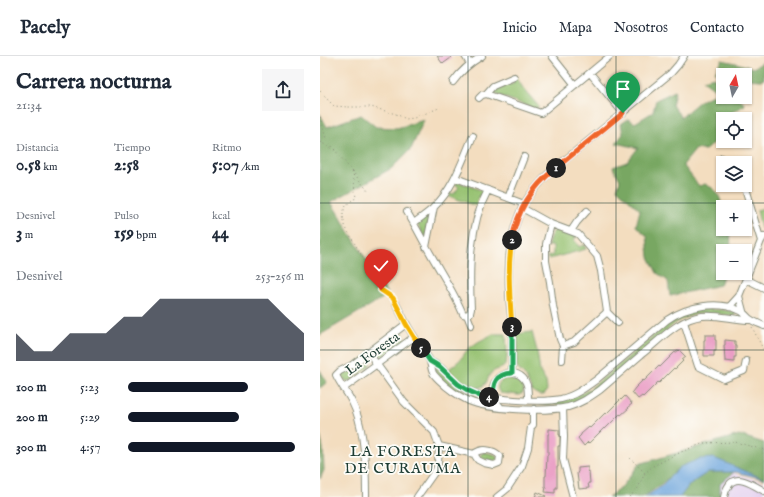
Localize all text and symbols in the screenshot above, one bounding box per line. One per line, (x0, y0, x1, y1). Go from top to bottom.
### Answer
text: Pacely (20, 16, 70, 40)
text: Inicio (502, 19, 537, 37)
text: Mapa (559, 19, 592, 37)
text: Nosotros (614, 19, 668, 37)
text: Contacto (690, 19, 744, 37)
text: Carrera nocturna (16, 68, 171, 96)
north arrow (716, 68, 752, 104)
map controls (716, 68, 752, 280)
button: share (262, 69, 304, 111)
pin (606, 72, 640, 113)
icon: arrive (612, 78, 634, 100)
text: 21:34 (16, 97, 42, 114)
button: locate (716, 112, 752, 148)
text: Distancia (16, 141, 58, 155)
text: Tiempo (114, 141, 150, 155)
text: Ritmo (212, 141, 241, 155)
text: 0.58 (16, 155, 41, 176)
text: 2:58 (114, 155, 139, 176)
text: 5:07 (212, 155, 239, 176)
button: layers (716, 156, 752, 192)
pin: 1 (546, 158, 566, 178)
text: km (41, 160, 58, 174)
text: /km (239, 160, 260, 174)
text: 1 (554, 161, 558, 175)
button: + (716, 200, 752, 236)
text: Desnivel (16, 209, 55, 223)
text: Pulso (114, 209, 139, 223)
text: kcal (212, 209, 230, 223)
text: 3 (16, 223, 22, 244)
text: 159 (114, 223, 134, 244)
text: 44 (212, 223, 229, 244)
text: m (22, 228, 33, 242)
text: bpm (134, 228, 157, 242)
pin: 2 (502, 230, 522, 250)
text: 2 (509, 233, 515, 247)
button: − (716, 244, 752, 280)
pin (364, 249, 398, 290)
icon: check (370, 255, 392, 277)
text: Desnivel (16, 268, 63, 285)
text: 253–256 m (255, 268, 304, 285)
pin: 3 (502, 317, 522, 337)
text: 3 (510, 320, 514, 334)
street label: La Foresta (342, 328, 404, 380)
pin: 5 (411, 338, 431, 358)
text: 5 (419, 341, 423, 355)
text: 100 m (16, 379, 46, 396)
text: 5:23 (80, 379, 99, 396)
pin: 4 (479, 387, 499, 407)
text: 4 (486, 390, 492, 404)
text: 200 m (16, 409, 48, 426)
text: 5:29 (80, 409, 100, 426)
text: 300 m (16, 439, 47, 456)
text: 4:57 (80, 439, 101, 456)
district label: LA FORESTA DE CURAUMA (345, 442, 461, 478)

